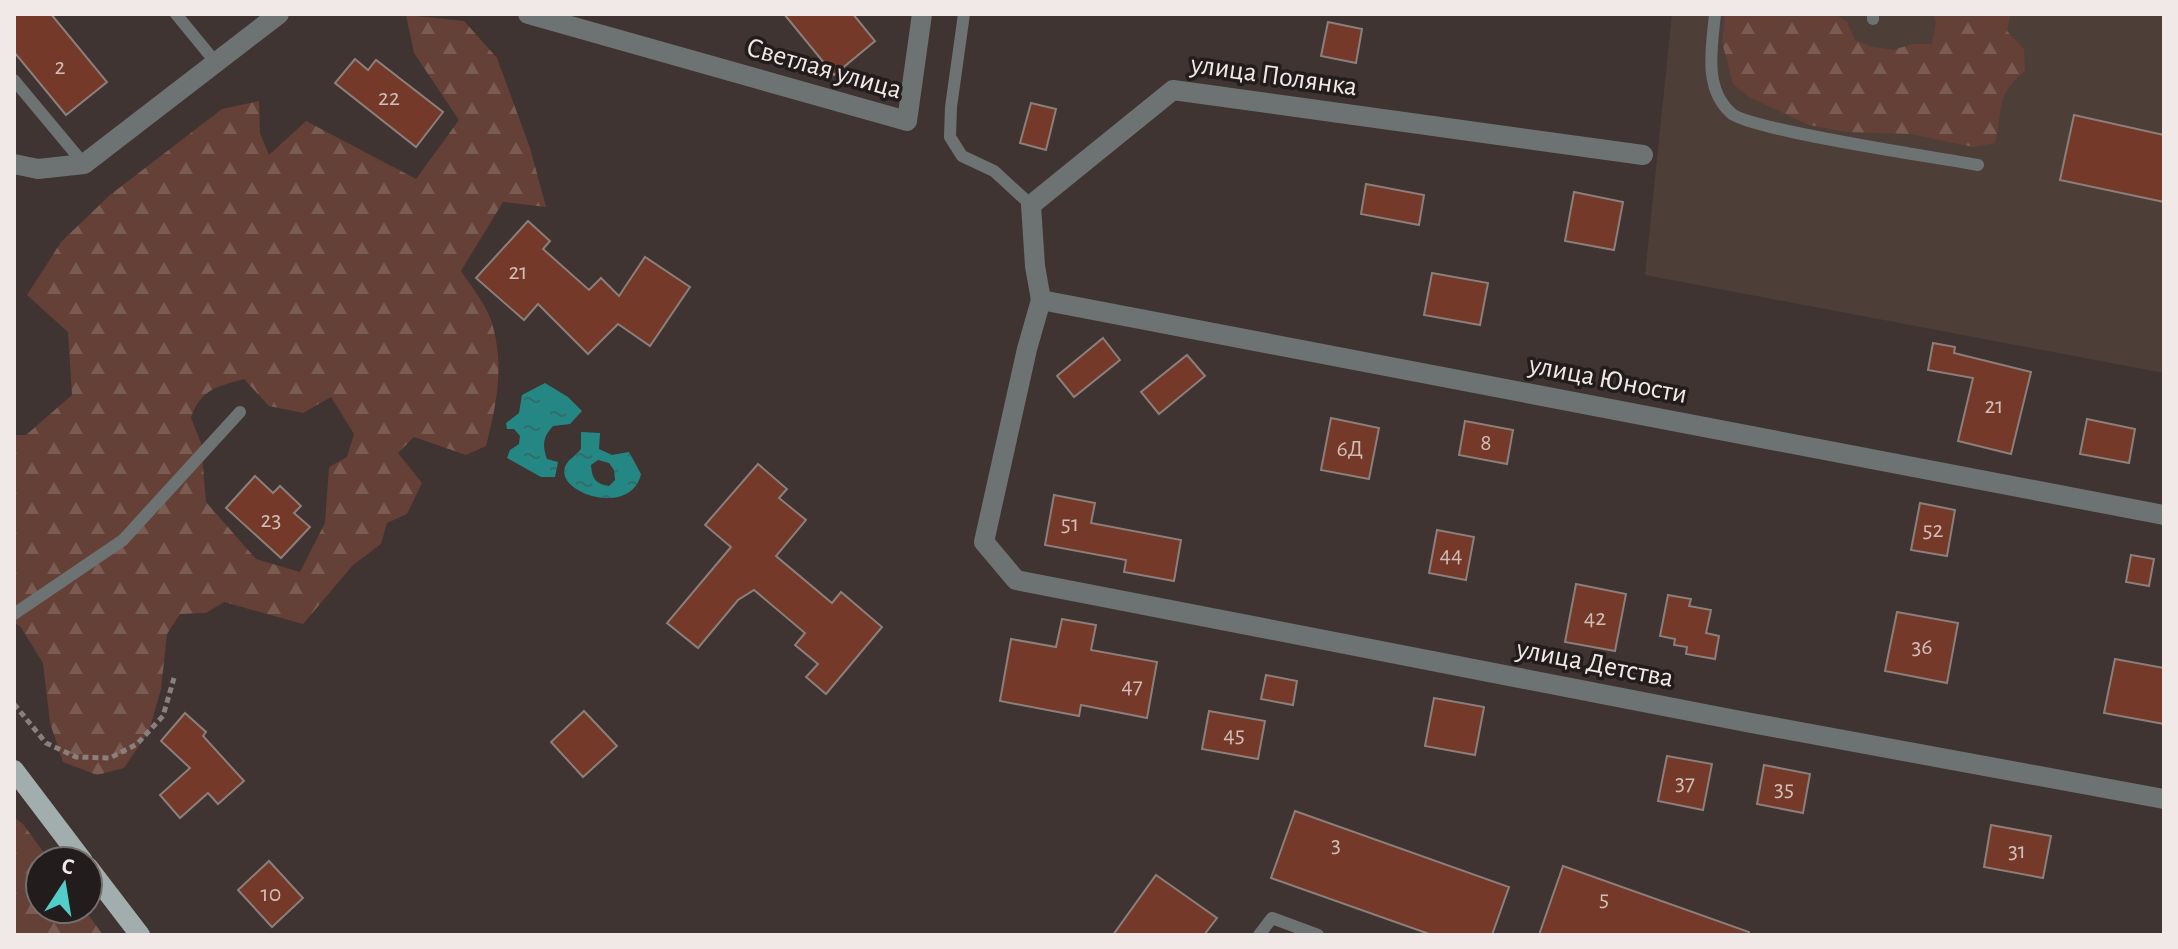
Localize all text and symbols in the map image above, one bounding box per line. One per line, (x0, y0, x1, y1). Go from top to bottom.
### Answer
street label: Светлая улица (743, 33, 905, 105)
street label: улица Полянка (1188, 50, 1359, 102)
house number: 2 (55, 55, 66, 79)
house number: 22 (378, 86, 400, 110)
house number: 21 (508, 260, 528, 284)
street label: улица Юности (1526, 351, 1690, 409)
house number: 21 (1984, 394, 2004, 418)
house number: 8 (1480, 431, 1492, 455)
house number: 6Д (1337, 437, 1363, 461)
house number: 23 (261, 508, 281, 532)
house number: 51 (1061, 512, 1079, 536)
house number: 52 (1923, 518, 1944, 542)
house number: 44 (1439, 543, 1463, 567)
house number: 42 (1584, 606, 1606, 630)
street label: улица Детства (1513, 635, 1676, 693)
house number: 36 (1911, 635, 1933, 659)
house number: 47 (1121, 674, 1143, 698)
house number: 45 (1223, 723, 1245, 747)
house number: 37 (1675, 771, 1695, 795)
house number: 35 (1774, 777, 1794, 801)
house number: 3 (1331, 833, 1341, 857)
house number: 31 (2008, 839, 2026, 863)
north arrow (24, 845, 104, 925)
text: С (60, 854, 76, 878)
house number: 10 (261, 882, 281, 906)
house number: 5 (1599, 887, 1609, 911)

